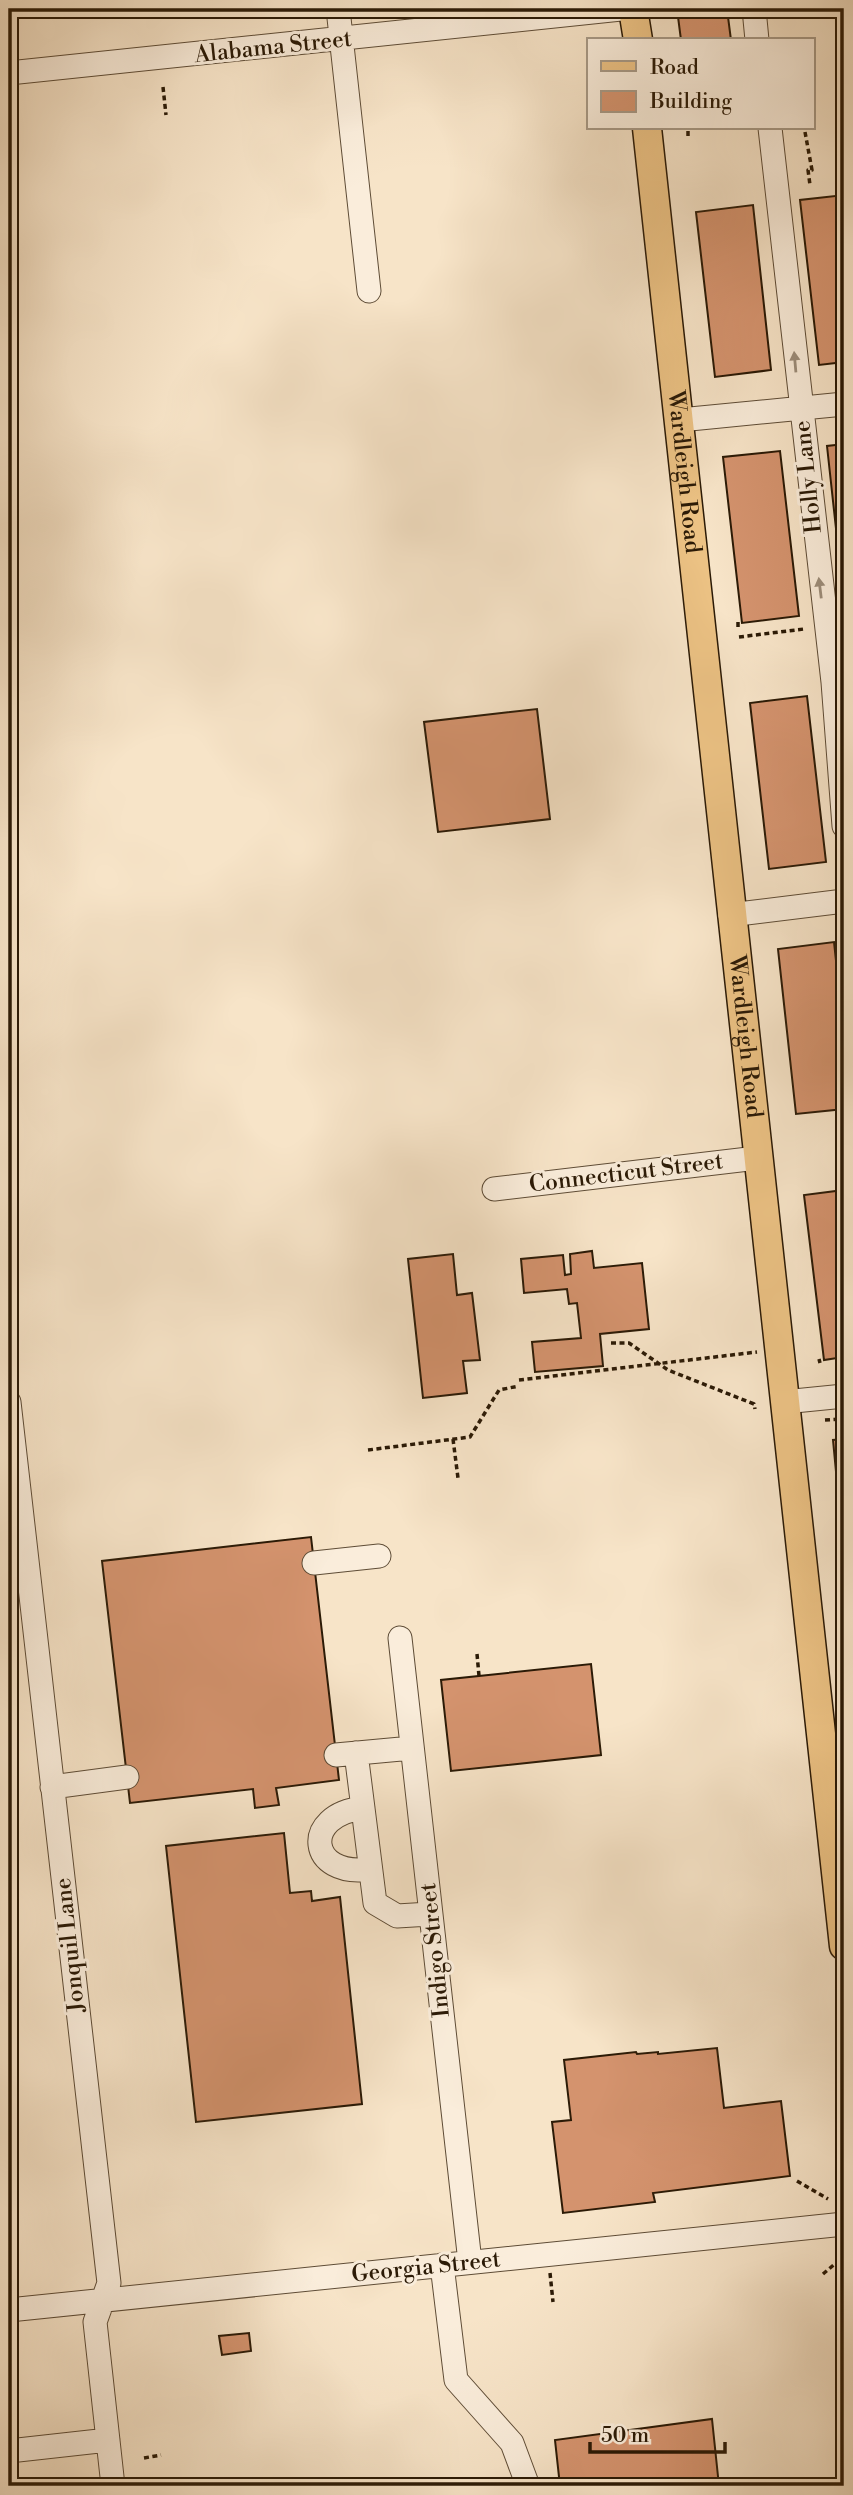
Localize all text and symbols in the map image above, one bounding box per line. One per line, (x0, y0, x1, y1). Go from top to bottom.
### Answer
street label: Alabama Street (192, 25, 353, 69)
legend (587, 38, 814, 130)
text: Road (650, 55, 699, 81)
text: Building (649, 89, 732, 115)
one-way arrow (789, 351, 800, 373)
street label: Wardleigh Road (661, 388, 707, 555)
street label: Holly Lane (788, 419, 828, 535)
one-way arrow (815, 577, 826, 599)
street label: Wardleigh Road (723, 953, 768, 1120)
street label: Connecticut Street (527, 1147, 725, 1199)
street label: Jonquil Lane (49, 1876, 91, 2015)
street label: Indigo Street (414, 1881, 456, 2019)
street label: Georgia Street (350, 2245, 502, 2289)
scale bar (590, 2411, 725, 2455)
text: 50 m (601, 2423, 649, 2449)

